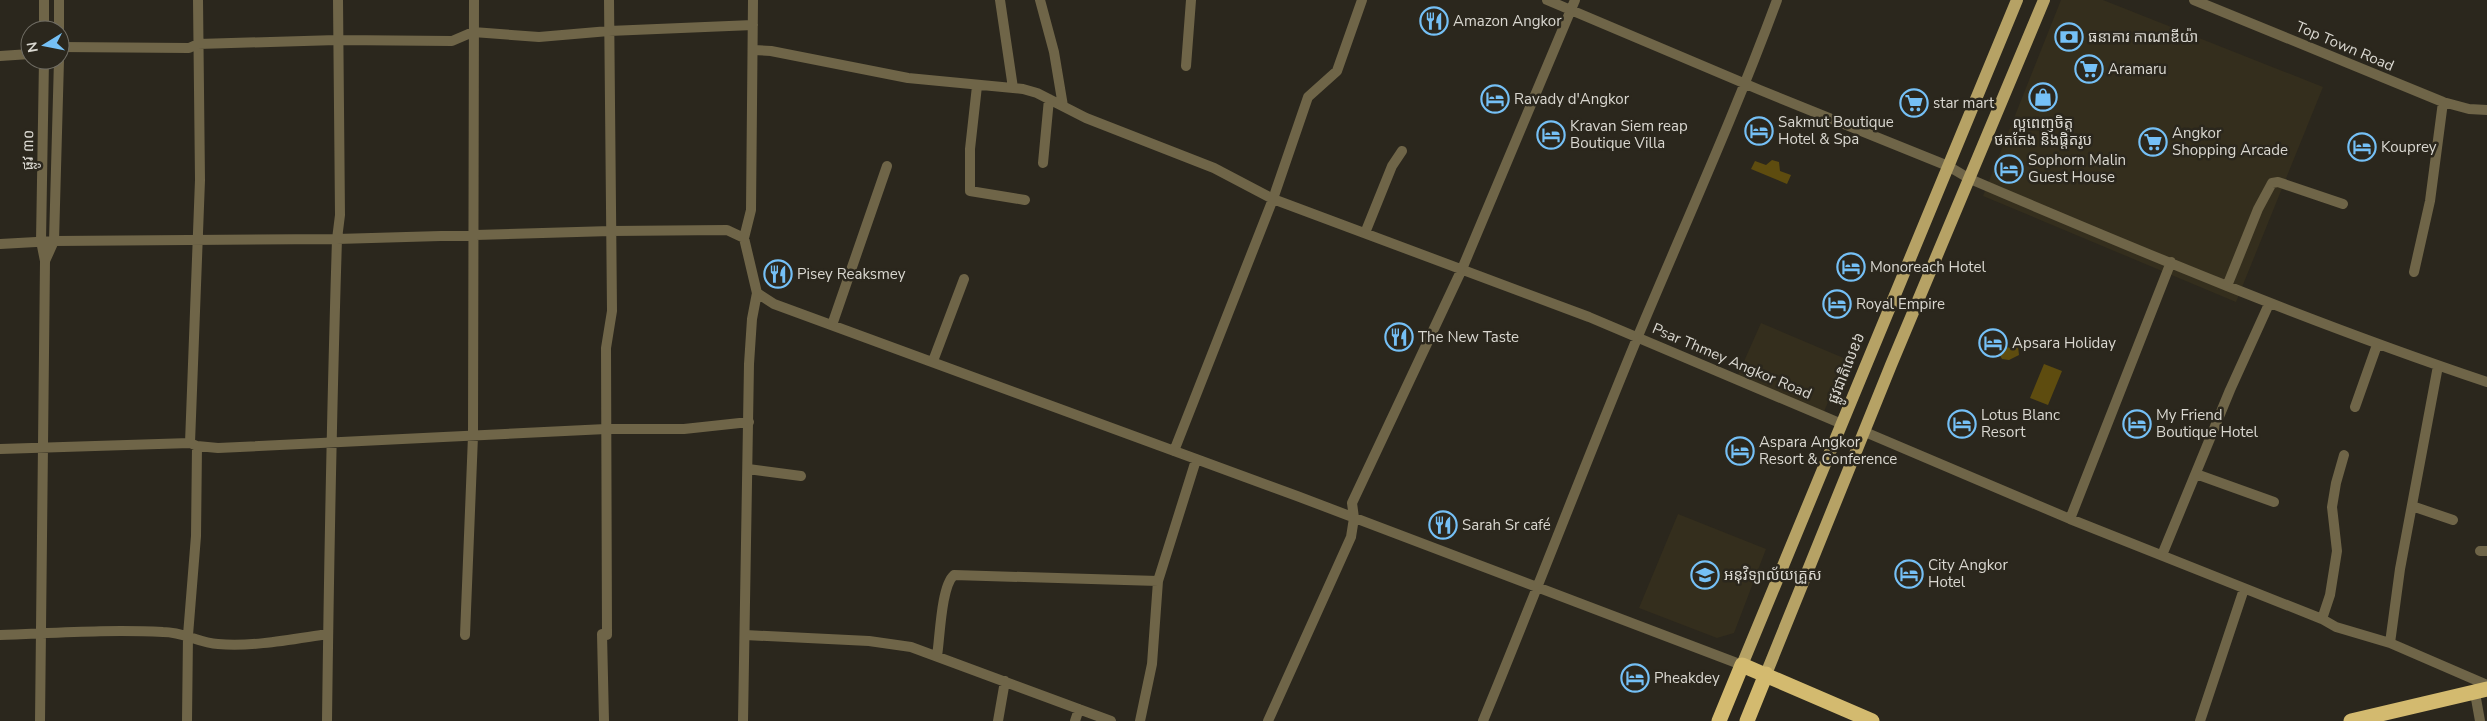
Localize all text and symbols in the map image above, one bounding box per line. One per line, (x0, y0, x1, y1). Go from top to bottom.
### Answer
restaurant icon: Amazon Angkor (1419, 6, 1449, 36)
place label: Amazon Angkor (1453, 11, 1562, 31)
street label: Top Town Road (2293, 16, 2397, 76)
north arrow (20, 20, 70, 70)
bank icon: ធនាគារ កាណាឌីយ៉ា (2054, 22, 2084, 52)
place label: ធនាគារ កាណាឌីយ៉ា (2088, 27, 2198, 47)
text: N (22, 40, 43, 54)
supermarket icon: Aramaru (2074, 54, 2104, 84)
place label: Aramaru (2108, 59, 2167, 79)
shop icon: ល្អពេញចិត្ត ថតតែង និងផ្តិតរូប (2028, 82, 2058, 112)
hotel icon: Ravady d'Angkor (1480, 84, 1510, 114)
supermarket icon: star mart (1899, 88, 1929, 118)
place label: Ravady d'Angkor (1514, 89, 1630, 109)
place label: star mart (1933, 93, 1995, 113)
place label: Sakmut Boutique Hotel & Spa (1778, 112, 1894, 149)
place label: ល្អពេញចិត្ត ថតតែង និងផ្តិតរូប (1994, 113, 2092, 150)
place label: Kravan Siem reap Boutique Villa (1570, 116, 1688, 153)
hotel icon: Sakmut Boutique Hotel & Spa (1744, 116, 1774, 146)
hotel icon: Kravan Siem reap Boutique Villa (1536, 120, 1566, 150)
place label: Angkor Shopping Arcade (2172, 123, 2288, 160)
supermarket icon: Angkor Shopping Arcade (2138, 127, 2168, 157)
street label: ផ្លូវ ៣០ (18, 129, 42, 171)
hotel icon: Kouprey (2347, 132, 2377, 162)
place label: Kouprey (2381, 137, 2437, 157)
place label: Sophorn Malin Guest House (2028, 150, 2126, 187)
hotel icon: Sophorn Malin Guest House (1994, 154, 2024, 184)
hotel icon: Monoreach Hotel (1836, 252, 1866, 282)
place label: Monoreach Hotel (1870, 257, 1986, 277)
restaurant icon: Pisey Reaksmey (763, 259, 793, 289)
place label: Pisey Reaksmey (797, 264, 906, 284)
hotel icon: Royal Empire (1822, 289, 1852, 319)
place label: Royal Empire (1856, 294, 1945, 314)
street label: Psar Thmey Angkor Road (1649, 318, 1815, 404)
restaurant icon: The New Taste (1384, 322, 1414, 352)
place label: The New Taste (1418, 327, 1519, 347)
hotel icon: Apsara Holiday (1978, 328, 2008, 358)
street label: ផ្លូវជាតិលេខ៦ (1823, 329, 1873, 408)
place label: Apsara Holiday (2012, 333, 2116, 353)
place label: Lotus Blanc Resort (1981, 405, 2060, 442)
place label: My Friend Boutique Hotel (2156, 405, 2258, 442)
hotel icon: Lotus Blanc Resort (1947, 409, 1977, 439)
hotel icon: My Friend Boutique Hotel (2122, 409, 2152, 439)
place label: Aspara Angkor Resort & Conference (1759, 432, 1897, 469)
hotel icon: Aspara Angkor Resort & Conference (1725, 436, 1755, 466)
restaurant icon: Sarah Sr café (1428, 510, 1458, 540)
place label: Sarah Sr café (1462, 515, 1551, 535)
place label: City Angkor Hotel (1928, 555, 2008, 592)
hotel icon: City Angkor Hotel (1894, 559, 1924, 589)
school or university icon: អនុវិទ្យាល័យគ្រួស (1690, 560, 1720, 590)
place label: អនុវិទ្យាល័យគ្រួស (1724, 565, 1822, 585)
hotel icon: Pheakdey (1620, 663, 1650, 693)
place label: Pheakdey (1654, 668, 1720, 688)

